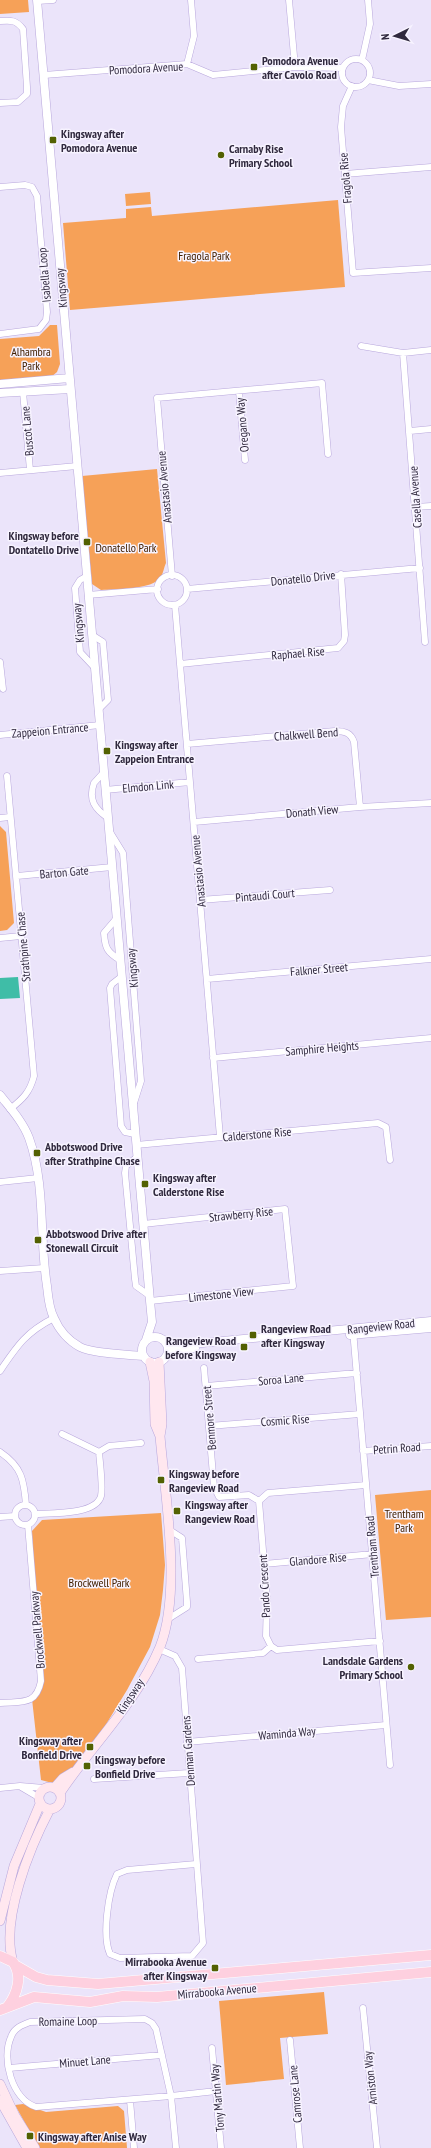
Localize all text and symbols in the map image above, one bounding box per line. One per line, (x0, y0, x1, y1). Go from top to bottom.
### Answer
north arrow (375, 16, 415, 56)
text: N (378, 33, 392, 40)
place label: Pomodora Avenue after Cavolo Road (262, 53, 338, 82)
street label: Pomodora Avenue (109, 59, 184, 77)
marker: Pomodora Avenue after Cavolo Road (249, 62, 259, 72)
place label: Kingsway after Pomodora Avenue (61, 126, 137, 155)
marker: Kingsway after Pomodora Avenue (48, 135, 58, 145)
place label: Carnaby Rise Primary School (229, 141, 293, 170)
marker: Carnaby Rise Primary School (216, 150, 226, 160)
street label: Fragola Rise (335, 152, 355, 204)
street label: Isabella Loop (34, 247, 54, 303)
park label: Fragola Park (178, 248, 230, 263)
street label: Kingsway (52, 267, 70, 308)
park label: Alhambra Park (11, 344, 51, 373)
street label: Oregano Way (232, 397, 252, 453)
street label: Buscot Lane (17, 405, 37, 456)
street label: Anastasio Avenue (153, 450, 175, 524)
street label: Casella Avenue (405, 465, 425, 529)
place label: Kingsway before Dontatello Drive (9, 528, 79, 557)
marker: Kingsway before Dontatello Drive (82, 537, 92, 547)
park label: Donatello Park (96, 540, 157, 555)
street label: Donatello Drive (270, 567, 336, 589)
street label: Kingsway (69, 602, 87, 643)
street label: Raphael Rise (271, 643, 325, 663)
street label: Zappeion Entrance (11, 719, 89, 741)
street label: Chalkwell Bend (273, 724, 339, 744)
place label: Kingsway after Zappeion Entrance (115, 737, 194, 766)
marker: Kingsway after Zappeion Entrance (102, 746, 112, 756)
street label: Elmdon Link (122, 776, 175, 796)
street label: Donath View (285, 801, 340, 821)
street label: Anastasio Avenue (187, 834, 209, 908)
street label: Barton Gate (39, 862, 89, 882)
street label: Pintaudi Court (235, 885, 296, 905)
street label: Strathpine Chase (12, 911, 34, 983)
street label: Kingsway (123, 947, 141, 988)
street label: Falkner Street (289, 959, 349, 979)
street label: Samphire Heights (285, 1037, 359, 1059)
street label: Calderstone Rise (222, 1124, 292, 1144)
place label: Abbotswood Drive after Strathpine Chase (44, 1139, 140, 1168)
marker: Abbotswood Drive after Strathpine Chase (32, 1148, 42, 1158)
place label: Kingsway after Calderstone Rise (153, 1170, 224, 1199)
marker: Kingsway after Calderstone Rise (140, 1179, 150, 1189)
street label: Strawberry Rise (208, 1203, 274, 1225)
place label: Abbotswood Drive after Stonewall Circuit (45, 1226, 147, 1255)
marker: Abbotswood Drive after Stonewall Circuit (33, 1235, 43, 1245)
street label: Limestone View (188, 1283, 255, 1305)
street label: Rangeview Road (347, 1315, 415, 1337)
place label: Rangeview Road after Kingsway (261, 1321, 331, 1350)
marker: Rangeview Road after Kingsway (248, 1330, 258, 1340)
place label: Rangeview Road before Kingsway (165, 1333, 236, 1362)
marker: Rangeview Road before Kingsway (239, 1342, 249, 1352)
street label: Soroa Lane (257, 1370, 305, 1388)
street label: Benmore Street (199, 1385, 219, 1451)
street label: Cosmic Rise (260, 1411, 310, 1429)
street label: Petrin Road (373, 1439, 421, 1457)
place label: Kingsway before Rangeview Road (169, 1466, 240, 1495)
marker: Kingsway before Rangeview Road (156, 1475, 166, 1485)
place label: Kingsway after Rangeview Road (185, 1497, 255, 1526)
marker: Kingsway after Rangeview Road (172, 1506, 182, 1516)
park label: Trentham Park (384, 1506, 424, 1535)
street label: Trentham Road (362, 1515, 382, 1579)
street label: Glandore Rise (289, 1549, 347, 1569)
street label: Pando Crescent (255, 1553, 273, 1618)
park label: Brockwell Park (69, 1575, 130, 1590)
street label: Brockwell Parkway (26, 1590, 48, 1669)
place label: Landsdale Gardens Primary School (323, 1653, 403, 1682)
marker: Landsdale Gardens Primary School (406, 1662, 416, 1672)
street label: Kingsway (113, 1675, 147, 1717)
street label: Denman Gardens (178, 1715, 198, 1787)
street label: Waminda Way (258, 1723, 317, 1743)
place label: Kingsway after Bonfield Drive (19, 1733, 82, 1762)
marker: Kingsway after Bonfield Drive (85, 1742, 95, 1752)
place label: Kingsway before Bonfield Drive (95, 1752, 166, 1781)
marker: Kingsway before Bonfield Drive (82, 1761, 92, 1771)
place label: Mirrabooka Avenue after Kingsway (125, 1954, 207, 1983)
marker: Mirrabooka Avenue after Kingsway (210, 1963, 220, 1973)
street label: Mirrabooka Avenue (177, 1980, 257, 2002)
street label: Romaine Loop (39, 2013, 97, 2029)
street label: Arniston Way (360, 2050, 380, 2106)
street label: Minuet Lane (59, 2051, 111, 2071)
street label: Tony Martin Way (207, 2063, 227, 2132)
street label: Camrose Lane (285, 2065, 305, 2123)
place label: Kingsway after Anise Way (38, 2129, 147, 2144)
marker: Kingsway after Anise Way (25, 2131, 35, 2141)

